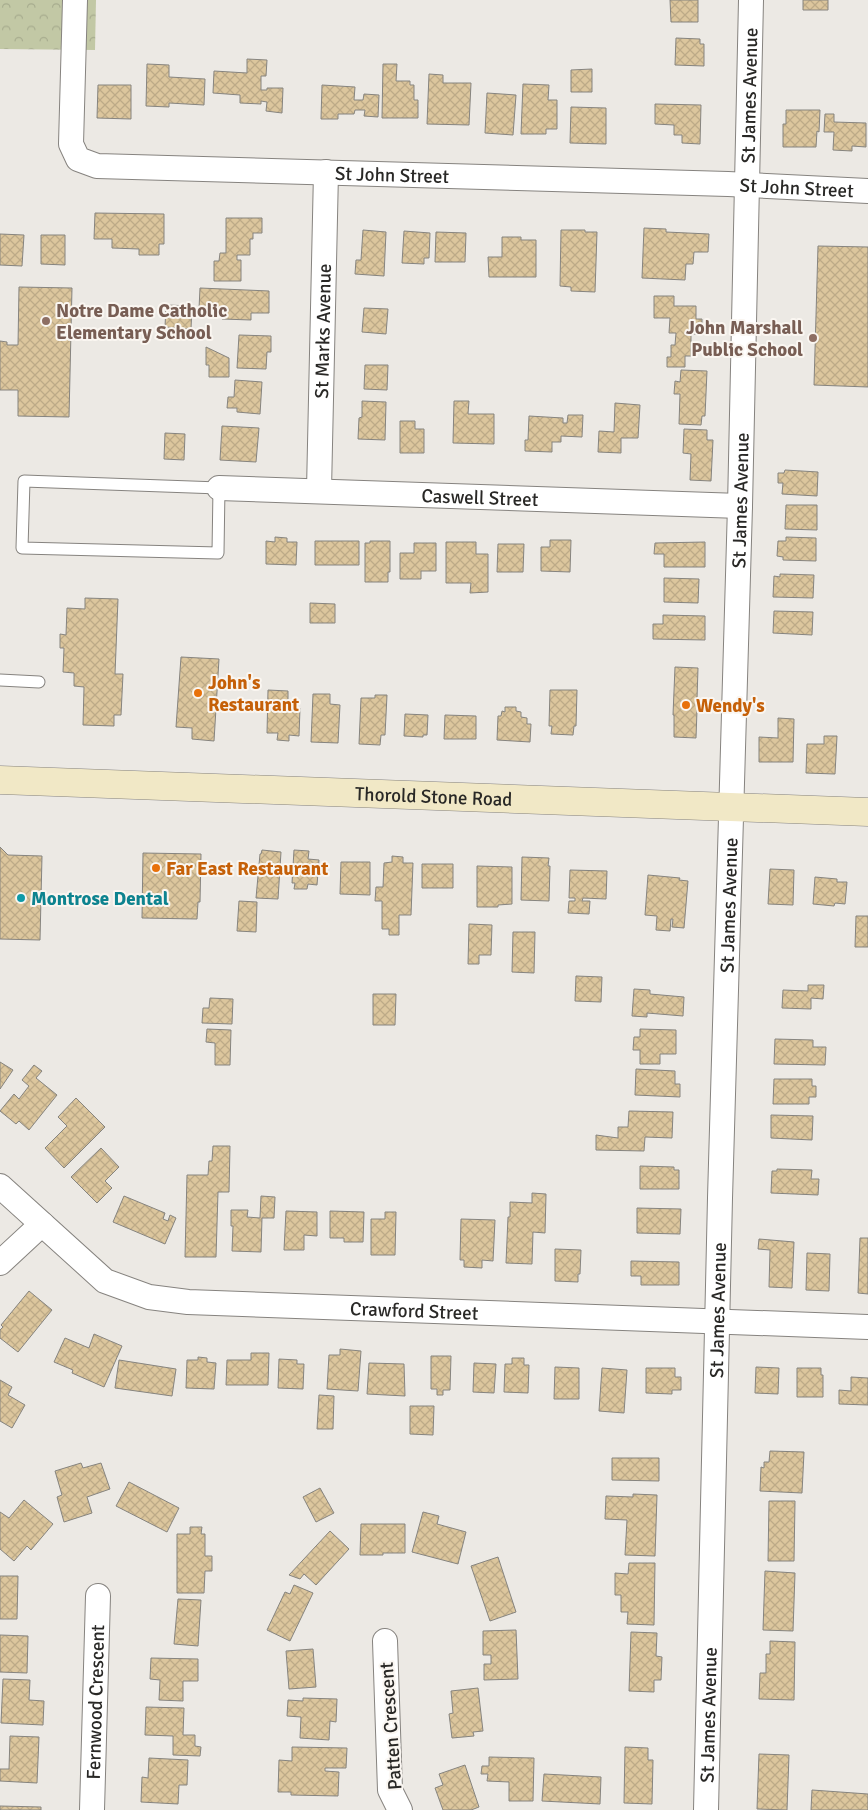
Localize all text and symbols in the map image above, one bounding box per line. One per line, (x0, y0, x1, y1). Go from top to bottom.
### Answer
street label: St James Avenue (736, 27, 763, 164)
street label: St John Street (335, 162, 450, 189)
street label: St John Street (739, 174, 855, 203)
street label: St Marks Avenue (310, 263, 337, 399)
place label: Notre Dame Catholic Elementary School (56, 299, 227, 345)
marker: Notre Dame Catholic Elementary School (40, 315, 52, 327)
place label: John Marshall Public School (686, 316, 803, 362)
marker: John Marshall Public School (807, 332, 819, 344)
street label: St James Avenue (727, 432, 755, 569)
street label: Caswell Street (421, 484, 539, 512)
place label: John's Restaurant (208, 671, 299, 717)
marker: John's Restaurant (192, 687, 204, 699)
place label: Wendy's (696, 694, 765, 718)
marker: Wendy's (680, 699, 692, 711)
street label: Thorold Stone Road (354, 782, 513, 812)
street label: St James Avenue (716, 837, 743, 974)
place label: Far East Restaurant (166, 857, 328, 881)
marker: Far East Restaurant (150, 862, 162, 874)
place label: Montrose Dental (31, 887, 169, 911)
marker: Montrose Dental (15, 892, 27, 904)
street label: St James Avenue (705, 1242, 732, 1378)
street label: Crawford Street (349, 1297, 479, 1326)
street label: Fernwood Crescent (82, 1624, 110, 1780)
street label: St James Avenue (696, 1647, 723, 1783)
street label: Patten Crescent (375, 1661, 407, 1791)

